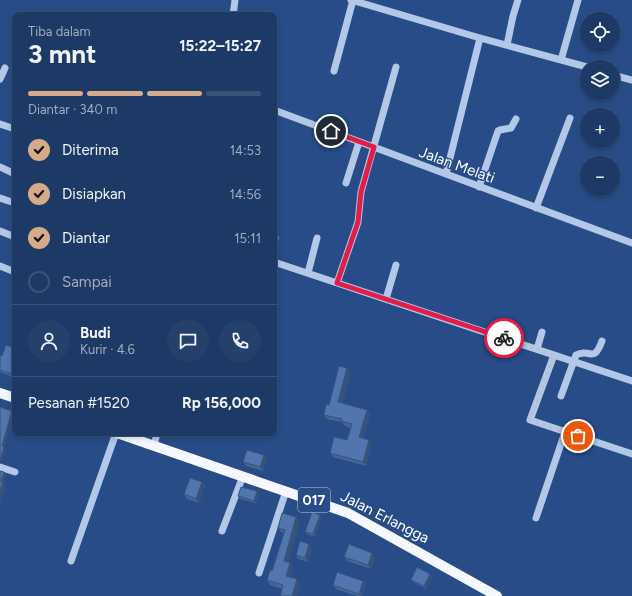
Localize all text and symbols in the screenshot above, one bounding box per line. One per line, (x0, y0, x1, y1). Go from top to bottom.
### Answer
map controls (580, 12, 620, 196)
button: locate (580, 12, 620, 52)
text: Tiba dalam (28, 24, 90, 39)
text: 15:22–15:27 (179, 37, 261, 55)
text: 3 mnt (28, 38, 97, 70)
button: layers (580, 60, 620, 100)
text: Diantar · 340 m (28, 102, 117, 117)
button: + (580, 108, 620, 148)
pin (314, 114, 348, 148)
icon: home (320, 120, 342, 142)
icon: check (28, 139, 50, 161)
text: Diterima (62, 141, 119, 159)
text: 14:53 (230, 143, 261, 158)
street label: Jalan Melati (417, 143, 497, 187)
button: − (580, 156, 620, 196)
icon: check (28, 183, 50, 205)
text: Disiapkan (62, 185, 126, 203)
text: 14:56 (229, 187, 261, 202)
icon: check (28, 227, 50, 249)
text: Diantar (62, 229, 110, 247)
text: 15:11 (234, 231, 261, 246)
text: Sampai (62, 273, 112, 291)
courier (484, 318, 524, 358)
button: person (28, 320, 70, 362)
button: chat (167, 320, 209, 362)
button: phone (219, 320, 261, 362)
text: Budi (80, 324, 111, 342)
icon: bike (493, 327, 515, 349)
text: Kurir · 4.6 (80, 342, 135, 357)
text: Pesanan #1520 (28, 394, 130, 412)
text: Rp 156,000 (182, 394, 261, 412)
pin (561, 419, 595, 453)
icon: bag (567, 425, 589, 447)
street label: Jalan Erlangga (338, 487, 432, 547)
road number: 017 (298, 488, 330, 512)

